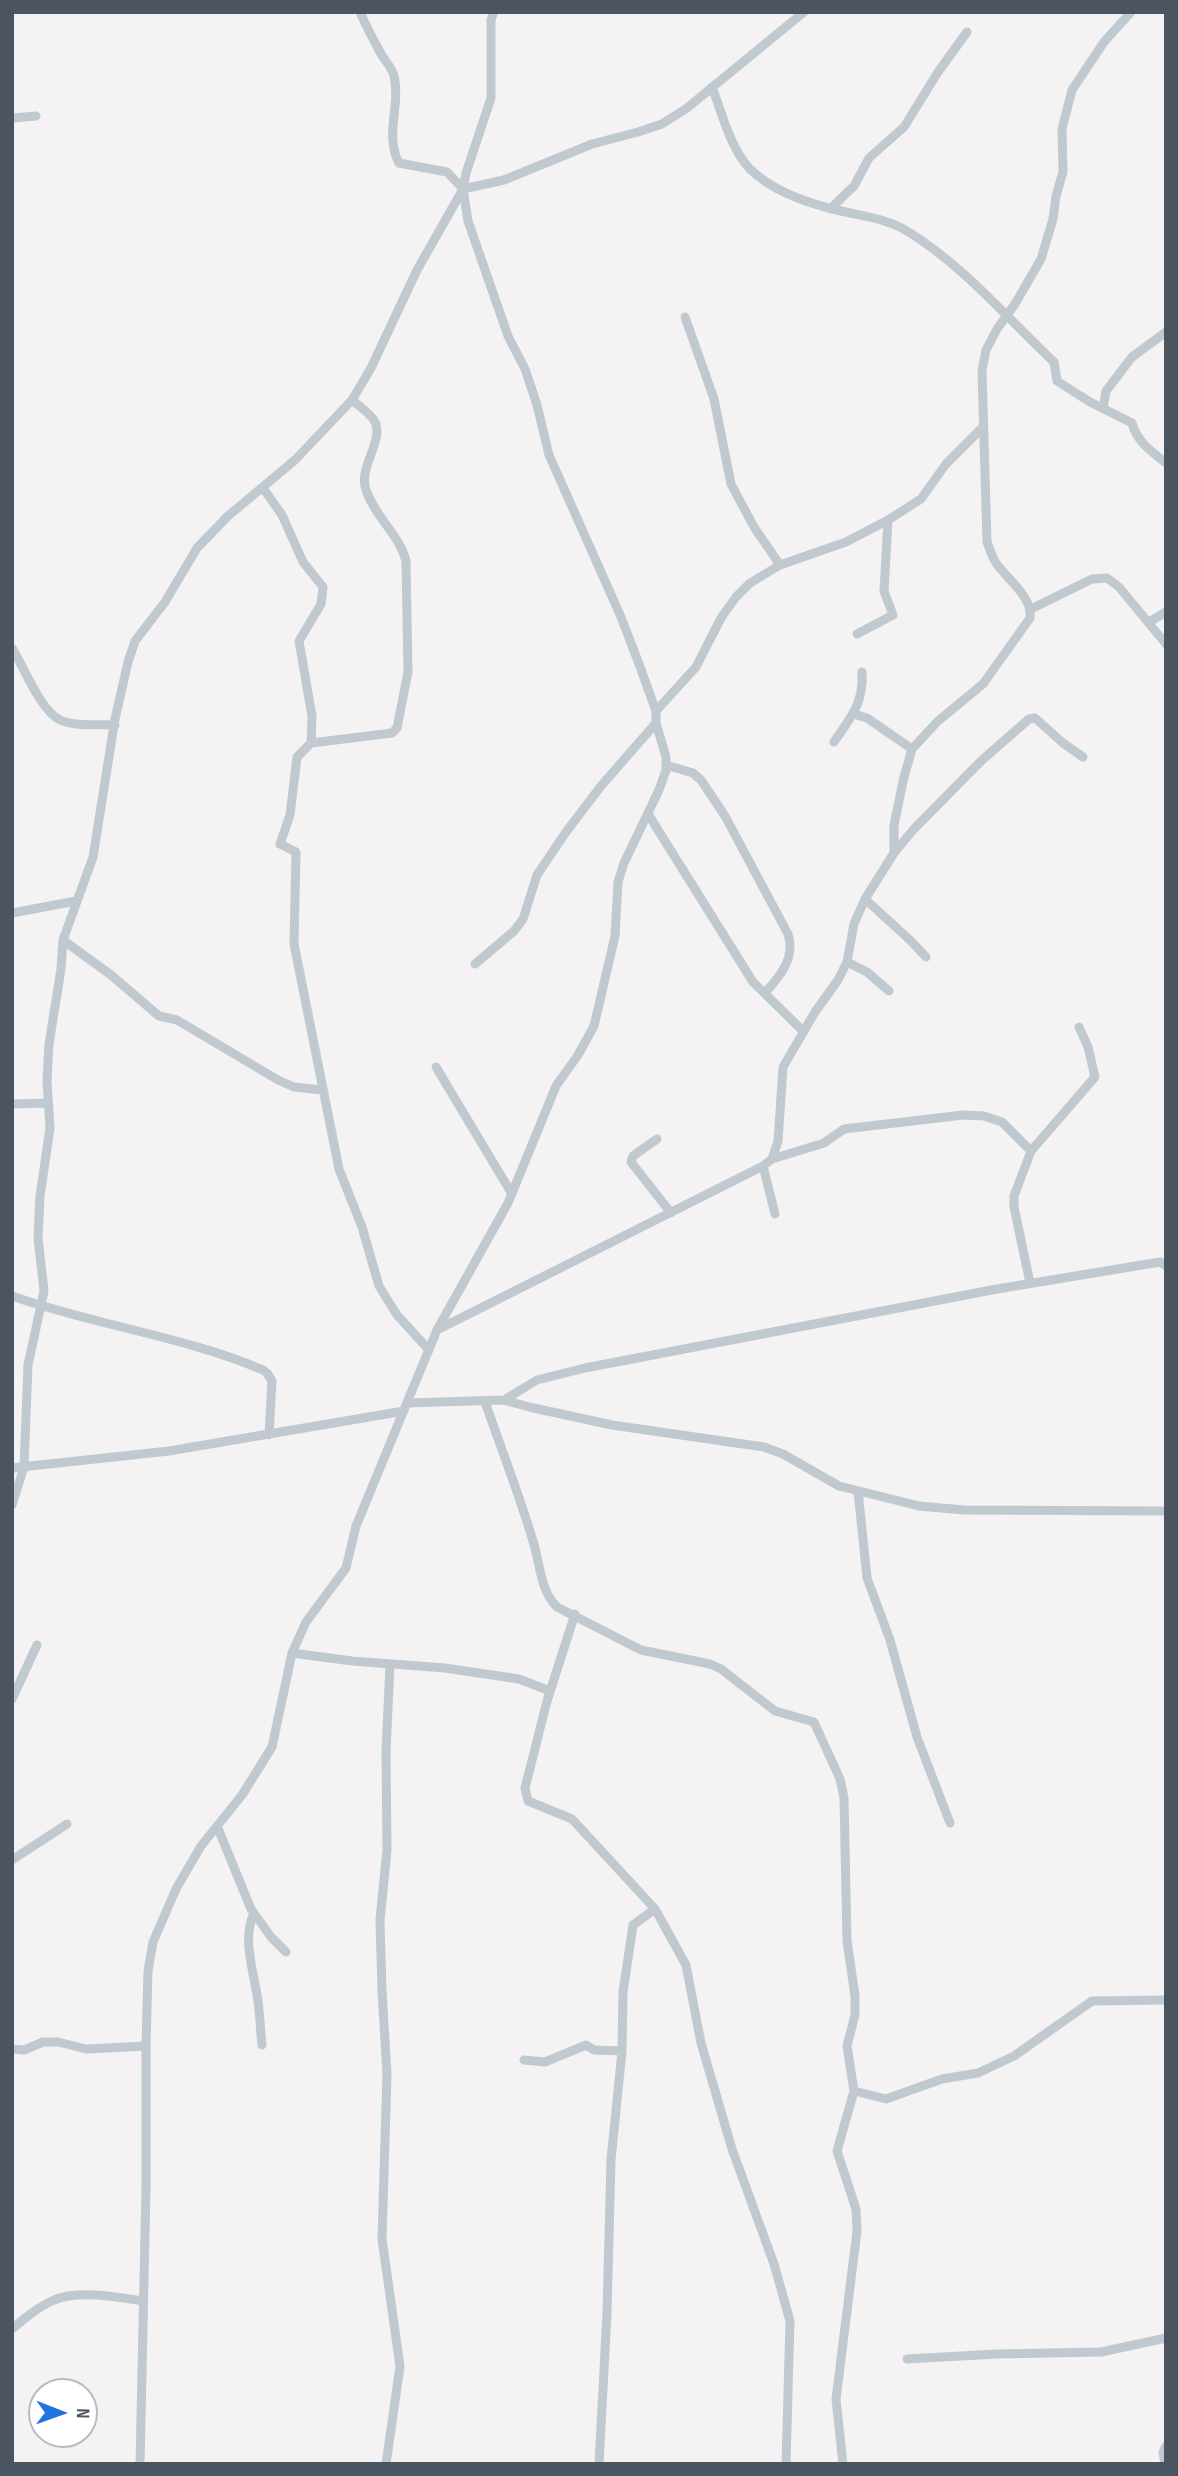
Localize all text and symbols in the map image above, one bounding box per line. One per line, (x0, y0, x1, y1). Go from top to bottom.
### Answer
north arrow (28, 2378, 98, 2448)
text: N (71, 2408, 94, 2419)

